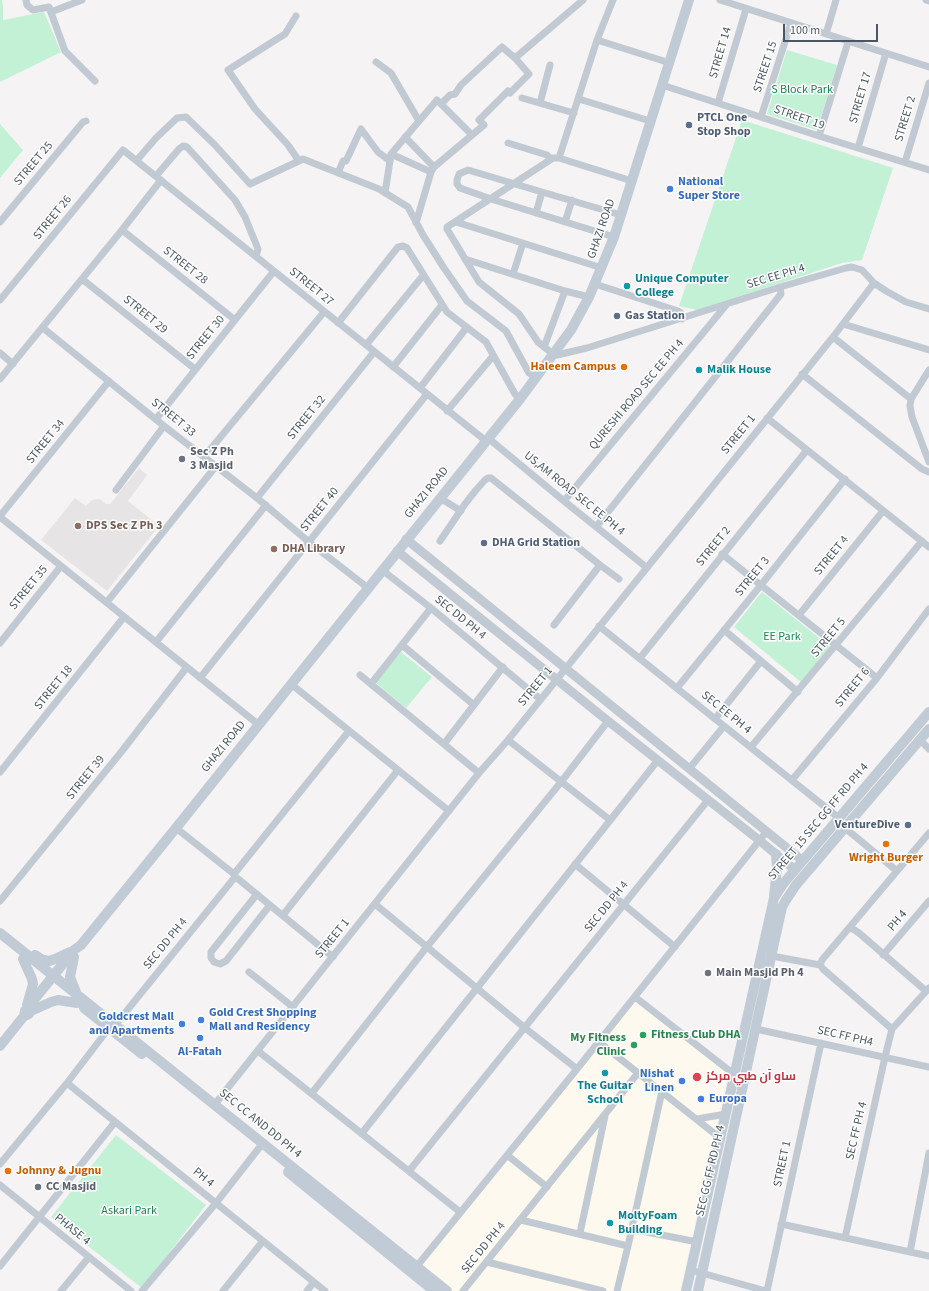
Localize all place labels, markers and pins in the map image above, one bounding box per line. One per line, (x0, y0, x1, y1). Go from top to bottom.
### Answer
place label: PTCL One Stop Shop (697, 111, 751, 139)
marker: PTCL One Stop Shop (684, 120, 694, 130)
place label: National Super Store (678, 175, 740, 203)
marker: National Super Store (665, 184, 675, 194)
place label: Unique Computer College (635, 272, 728, 300)
marker: Unique Computer College (622, 281, 632, 291)
place label: Gas Station (625, 309, 685, 323)
marker: Gas Station (612, 311, 622, 321)
place label: Haleem Campus (530, 360, 616, 374)
marker: Haleem Campus (619, 362, 629, 372)
place label: Malik House (707, 363, 771, 377)
marker: Malik House (694, 365, 704, 375)
place label: Sec Z Ph 3 Masjid (190, 445, 234, 473)
marker: Sec Z Ph 3 Masjid (177, 454, 187, 464)
place label: DPS Sec Z Ph 3 (86, 519, 162, 533)
marker: DPS Sec Z Ph 3 (73, 521, 83, 531)
place label: DHA Grid Station (492, 536, 580, 550)
marker: DHA Grid Station (479, 538, 489, 548)
place label: DHA Library (282, 542, 345, 556)
marker: DHA Library (269, 544, 279, 554)
place label: VentureDive (835, 818, 900, 832)
marker: VentureDive (903, 820, 913, 830)
marker: Wright Burger (881, 839, 891, 849)
place label: Wright Burger (849, 851, 923, 865)
place label: Main Masjid Ph 4 (716, 966, 803, 980)
marker: Main Masjid Ph 4 (703, 968, 713, 978)
place label: Gold Crest Shopping Mall and Residency (209, 1006, 316, 1034)
place label: Goldcrest Mall and Apartments (89, 1010, 174, 1038)
marker: Gold Crest Shopping Mall and Residency (196, 1015, 206, 1025)
marker: Goldcrest Mall and Apartments (177, 1019, 187, 1029)
place label: Fitness Club DHA (651, 1028, 740, 1042)
marker: Fitness Club DHA (638, 1030, 648, 1040)
place label: My Fitness Clinic (570, 1031, 626, 1059)
marker: Al-Fatah (195, 1033, 205, 1043)
marker: My Fitness Clinic (629, 1040, 639, 1050)
place label: Al-Fatah (178, 1045, 222, 1059)
place label: Nishat Linen (640, 1067, 674, 1095)
marker: The Guitar School (600, 1068, 610, 1078)
place label: ساو آن طبي مرکز (706, 1070, 796, 1084)
marker: ساو آن طبي مرکز (691, 1071, 703, 1083)
marker: Nishat Linen (677, 1076, 687, 1086)
place label: The Guitar School (577, 1079, 633, 1107)
place label: Europa (709, 1092, 747, 1106)
marker: Europa (696, 1094, 706, 1104)
place label: Johnny & Jugnu (16, 1164, 101, 1178)
marker: Johnny & Jugnu (3, 1166, 13, 1176)
place label: CC Masjid (46, 1180, 96, 1194)
marker: CC Masjid (33, 1182, 43, 1192)
place label: MoltyFoam Building (618, 1209, 677, 1237)
marker: MoltyFoam Building (605, 1218, 615, 1228)

